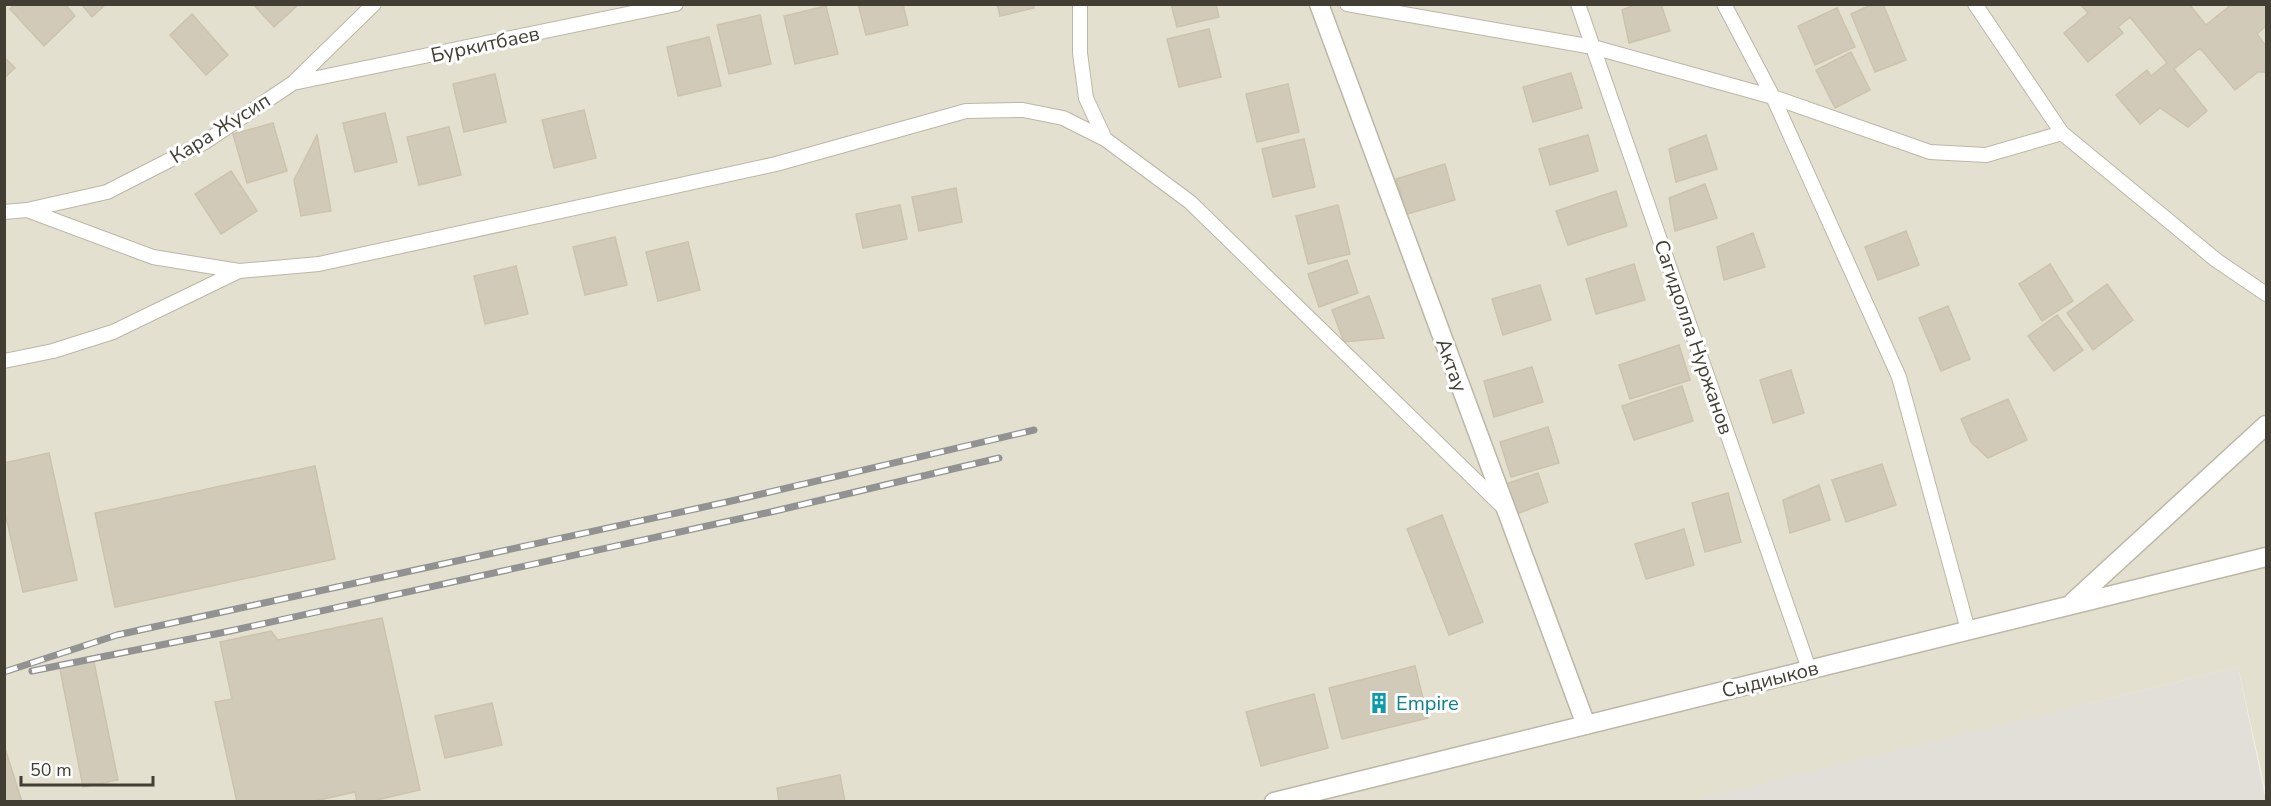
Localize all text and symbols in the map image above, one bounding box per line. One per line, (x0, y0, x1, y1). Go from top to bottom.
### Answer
street label: Буркитбаев (428, 20, 542, 69)
street label: Кара Жусип (165, 87, 276, 170)
street label: Сагидолла Нуржанов (1648, 236, 1740, 438)
street label: Актау (1429, 335, 1474, 396)
street label: Сыдиыков (1719, 654, 1821, 705)
place label: Empire (1396, 690, 1459, 717)
building icon: Empire (1367, 691, 1391, 715)
scale bar (21, 749, 153, 787)
text: 50 m (30, 758, 72, 782)

